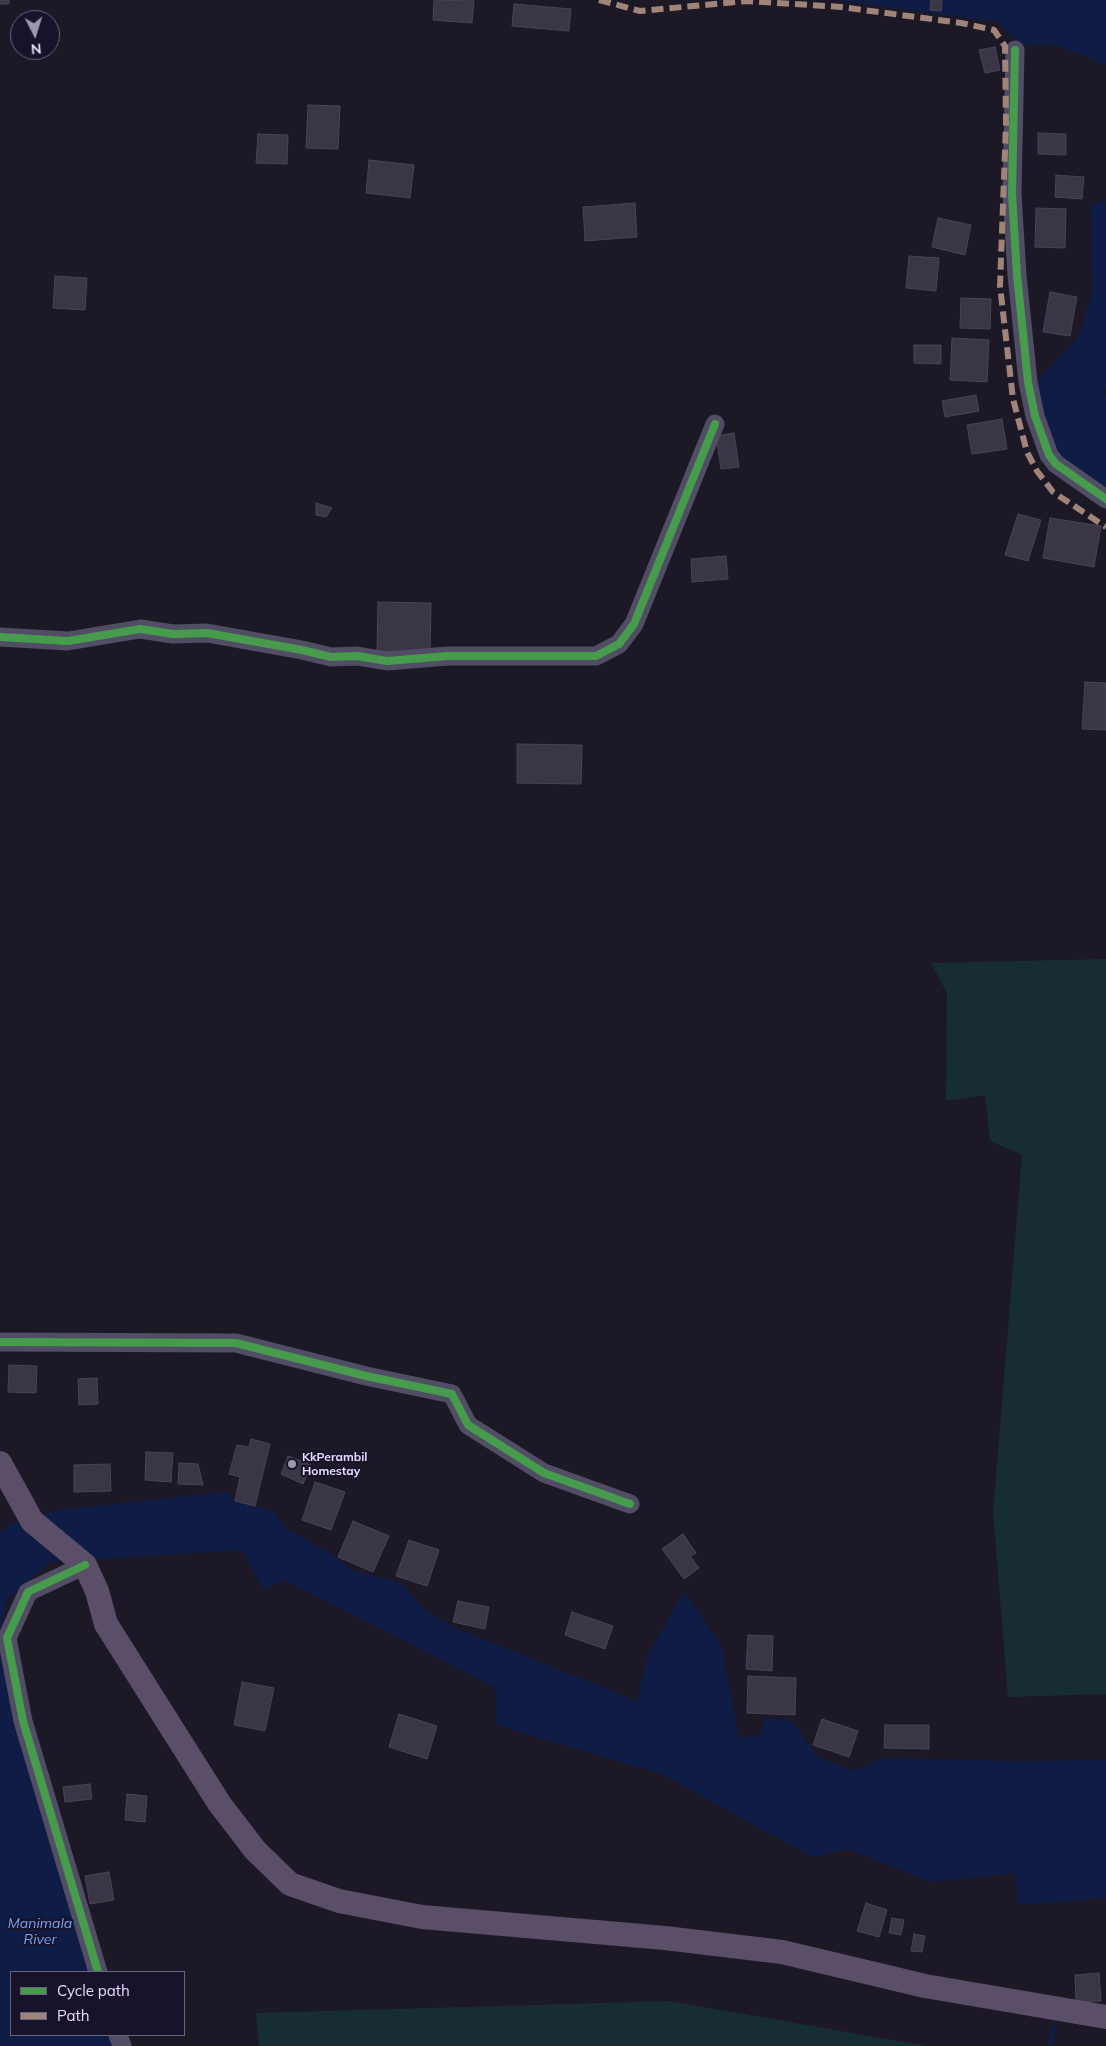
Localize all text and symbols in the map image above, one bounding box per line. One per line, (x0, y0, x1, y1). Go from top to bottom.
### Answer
north arrow (10, 10, 60, 60)
text: N (30, 40, 42, 58)
place label: KkPerambil Homestay (302, 1450, 367, 1478)
marker: KkPerambil Homestay (286, 1458, 298, 1470)
water label: Manimala River (8, 1916, 72, 1948)
legend (10, 1971, 185, 2036)
text: Cycle path (57, 1981, 130, 2000)
text: Path (57, 2006, 89, 2025)

